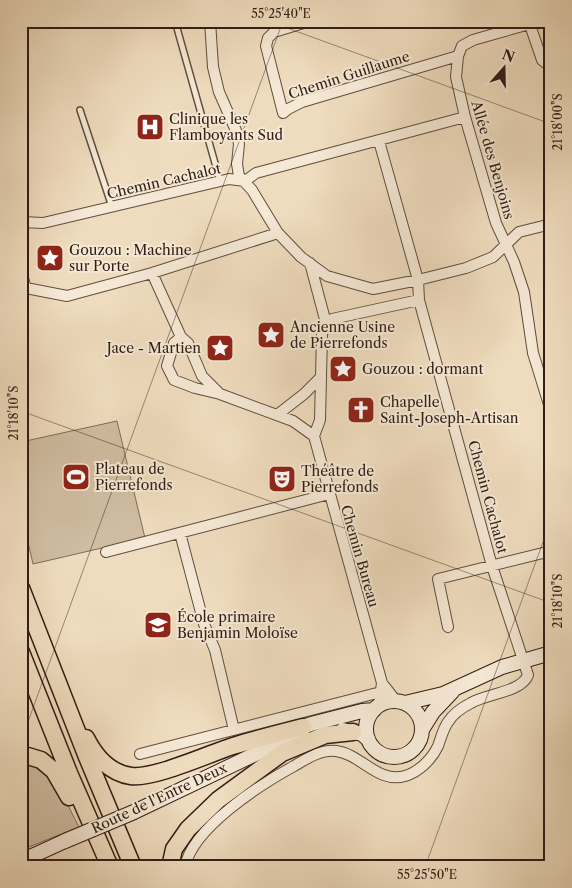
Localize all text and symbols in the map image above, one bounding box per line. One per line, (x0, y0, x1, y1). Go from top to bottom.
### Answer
text: 55°25'40"E (251, 6, 311, 21)
north arrow (480, 42, 530, 92)
text: N (500, 45, 517, 66)
street label: Chemin Guillaume (286, 47, 412, 103)
text: 21°18'00"S (550, 93, 565, 151)
street label: Allée des Benjoins (467, 98, 519, 221)
place label: Clinique les Flamboyants Sud (169, 110, 284, 144)
hospital icon: Clinique les Flamboyants Sud (135, 112, 165, 142)
street label: Chemin Cachalot (105, 159, 223, 203)
place label: Gouzou : Machine sur Porte (69, 241, 192, 275)
place icon: Gouzou : Machine sur Porte (35, 243, 65, 273)
place label: Ancienne Usine de Pierrefonds (289, 318, 395, 352)
place icon: Ancienne Usine de Pierrefonds (256, 320, 286, 350)
place icon: Jace - Martien (205, 333, 235, 363)
place label: Jace - Martien (105, 339, 201, 357)
place icon: Gouzou : dormant (328, 354, 358, 384)
place label: Gouzou : dormant (362, 360, 483, 378)
text: 21°18'10"S (6, 386, 21, 440)
place label: Chapelle Saint-Joseph-Artisan (380, 393, 519, 427)
church icon: Chapelle Saint-Joseph-Artisan (346, 395, 376, 425)
street label: Chemin Cachalot (464, 438, 512, 556)
place label: Plateau de Pierrefonds (95, 460, 173, 494)
sports icon: Plateau de Pierrefonds (61, 462, 91, 492)
place label: Théâtre de Pierrefonds (301, 462, 379, 496)
theatre icon: Théâtre de Pierrefonds (267, 464, 297, 494)
street label: Chemin Bureau (337, 503, 383, 609)
text: 21°18'10"S (550, 574, 565, 628)
place label: École primaire Benjamin Moloïse (177, 608, 298, 642)
school or university icon: École primaire Benjamin Moloïse (143, 610, 173, 640)
street label: Route de l'Entre Deux (88, 758, 231, 837)
text: 55°25'50"E (397, 867, 457, 882)

